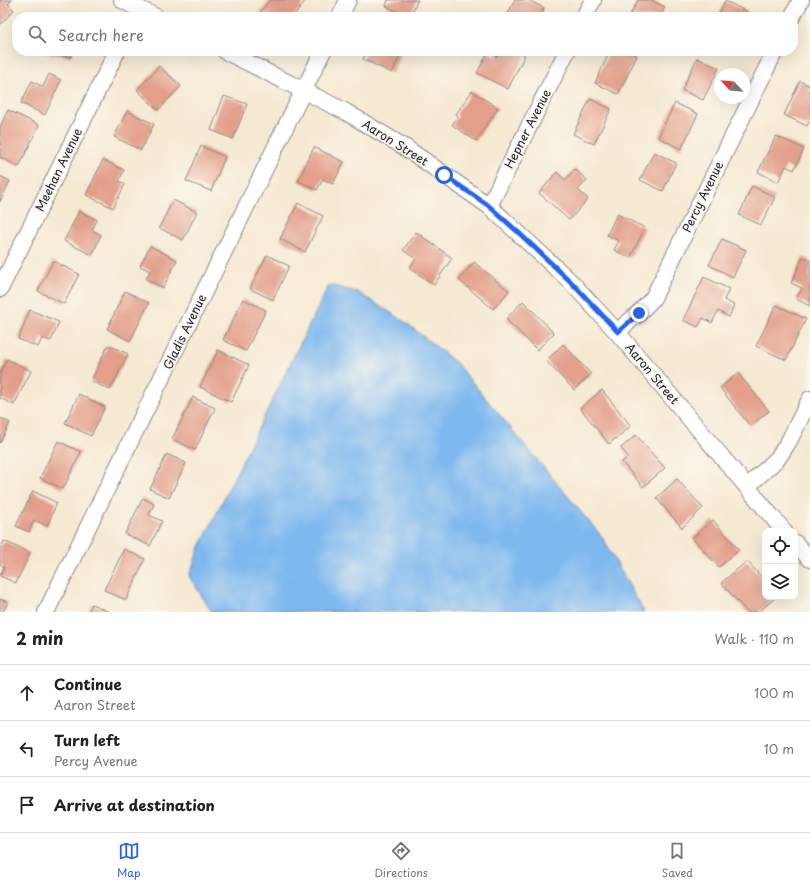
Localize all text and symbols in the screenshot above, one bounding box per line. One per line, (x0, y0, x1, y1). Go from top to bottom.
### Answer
search box (12, 12, 798, 56)
icon: search (26, 23, 48, 45)
text: Search here (58, 23, 144, 46)
north arrow (714, 68, 750, 104)
street label: Hepner Avenue (499, 85, 555, 171)
street label: Aaron Street (359, 115, 432, 170)
street label: Meehan Avenue (30, 124, 86, 214)
street label: Percy Avenue (677, 157, 727, 235)
route start (435, 166, 453, 184)
street label: Gladis Avenue (158, 290, 210, 372)
route end (630, 304, 648, 322)
street label: Aaron Street (622, 339, 684, 408)
map controls (762, 528, 798, 600)
button: locate (762, 528, 798, 564)
button: layers (762, 564, 798, 600)
text: 2 min (16, 625, 63, 651)
text: Walk · 110 m (715, 629, 794, 648)
text: Continue (54, 672, 122, 695)
icon: ahead (16, 682, 38, 704)
text: 100 m (754, 683, 794, 702)
text: Aaron Street (54, 695, 135, 714)
text: Turn left (54, 728, 120, 751)
icon: left (16, 738, 38, 760)
text: 10 m (764, 739, 794, 758)
text: Percy Avenue (54, 751, 138, 770)
text: Arrive at destination (54, 793, 215, 816)
icon: arrive (16, 794, 38, 816)
tab: Map (117, 840, 140, 881)
tab: Directions (374, 840, 428, 881)
tab: Saved (662, 840, 693, 881)

